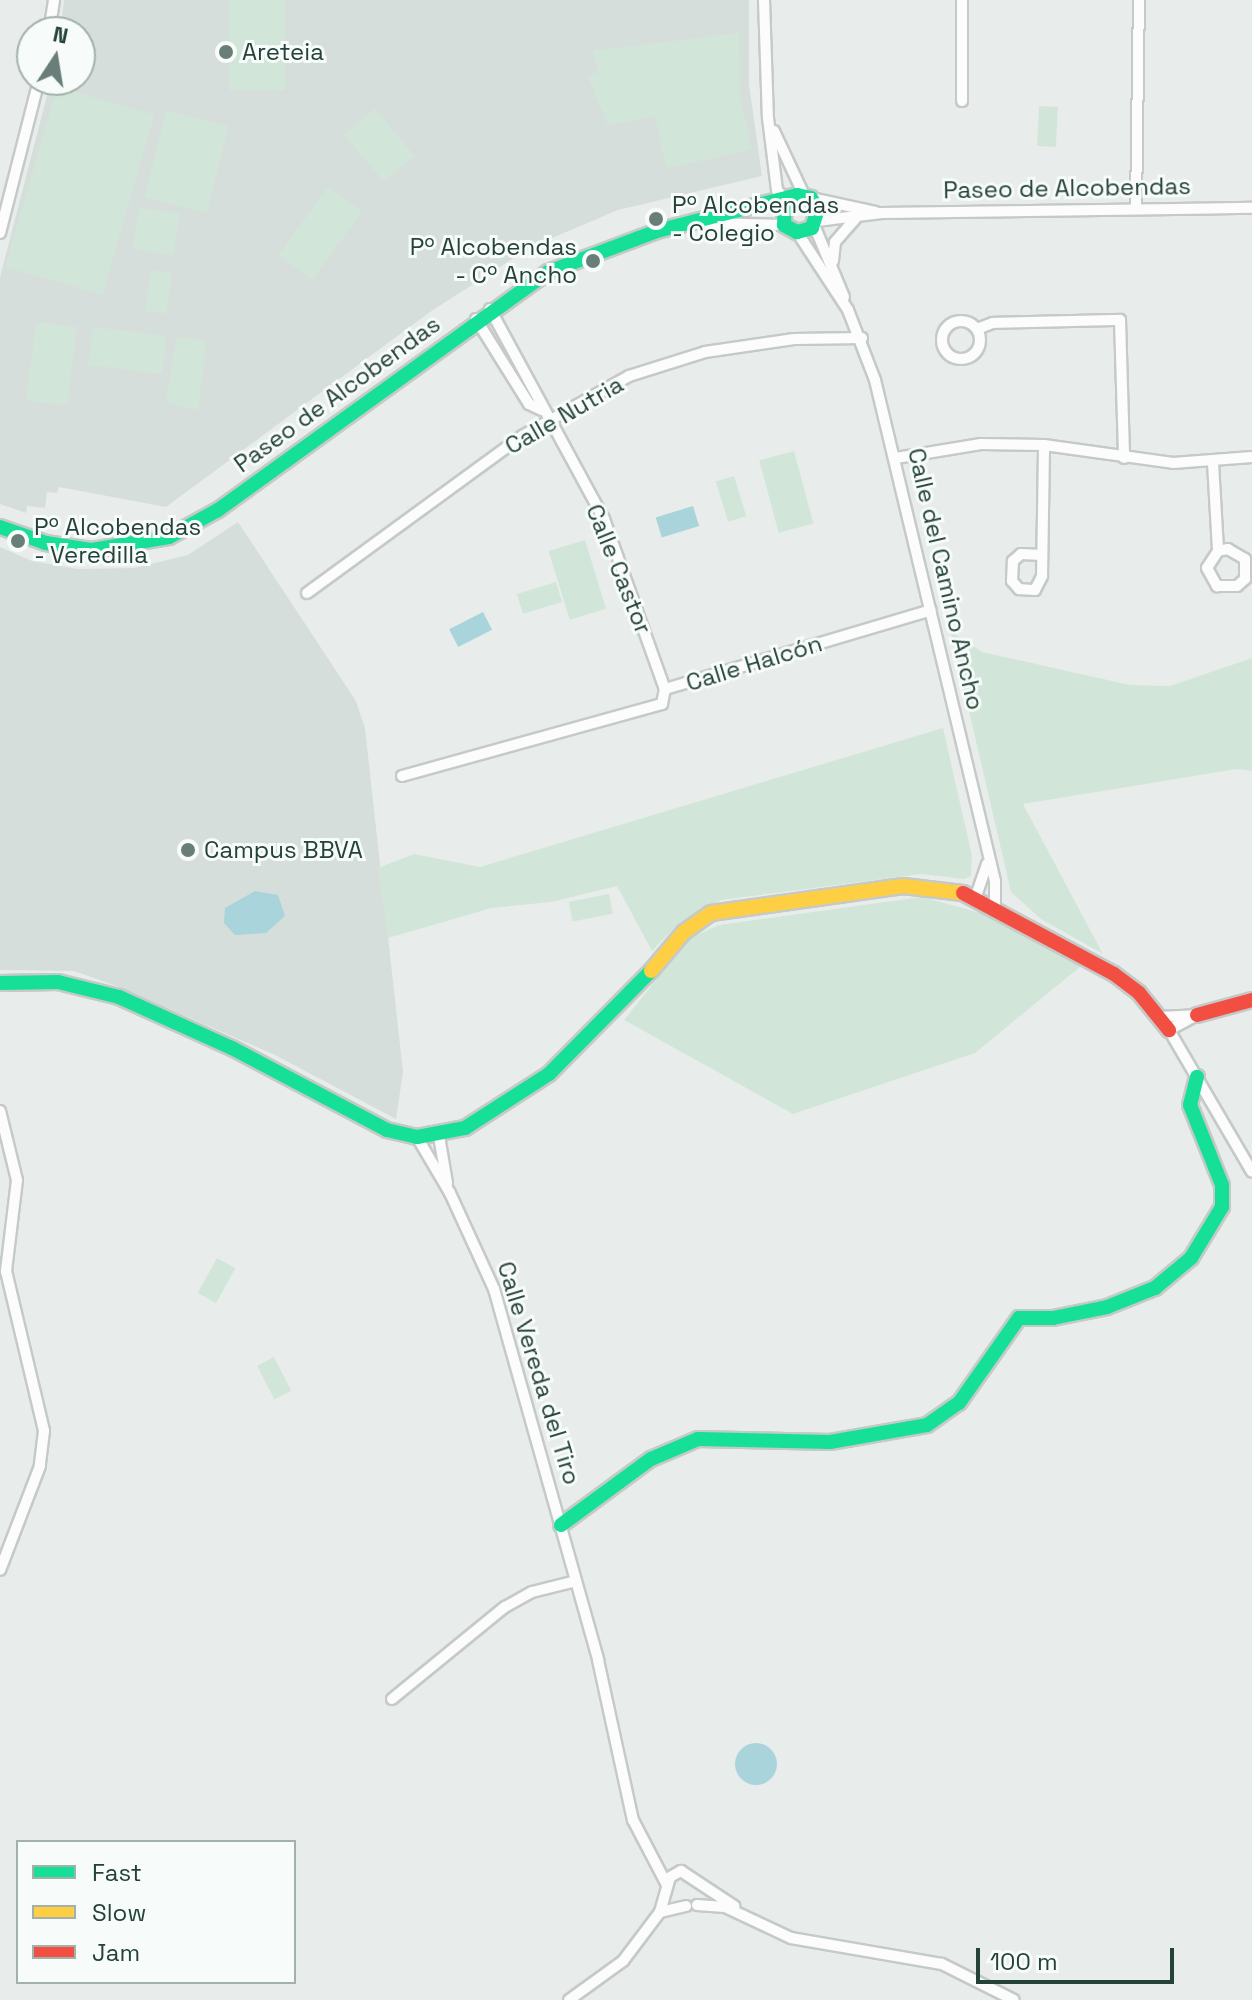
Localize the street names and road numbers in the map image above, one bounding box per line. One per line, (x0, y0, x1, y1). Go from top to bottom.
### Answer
street label: Paseo de Alcobendas (943, 171, 1191, 205)
street label: Paseo de Alcobendas (228, 309, 446, 479)
street label: Calle Nutria (500, 370, 628, 460)
street label: Calle del Camino Ancho (902, 445, 990, 713)
street label: Calle Castor (580, 500, 658, 638)
street label: Calle Halcón (683, 629, 825, 697)
street label: Calle Vereda del Tiro (491, 1258, 587, 1488)

